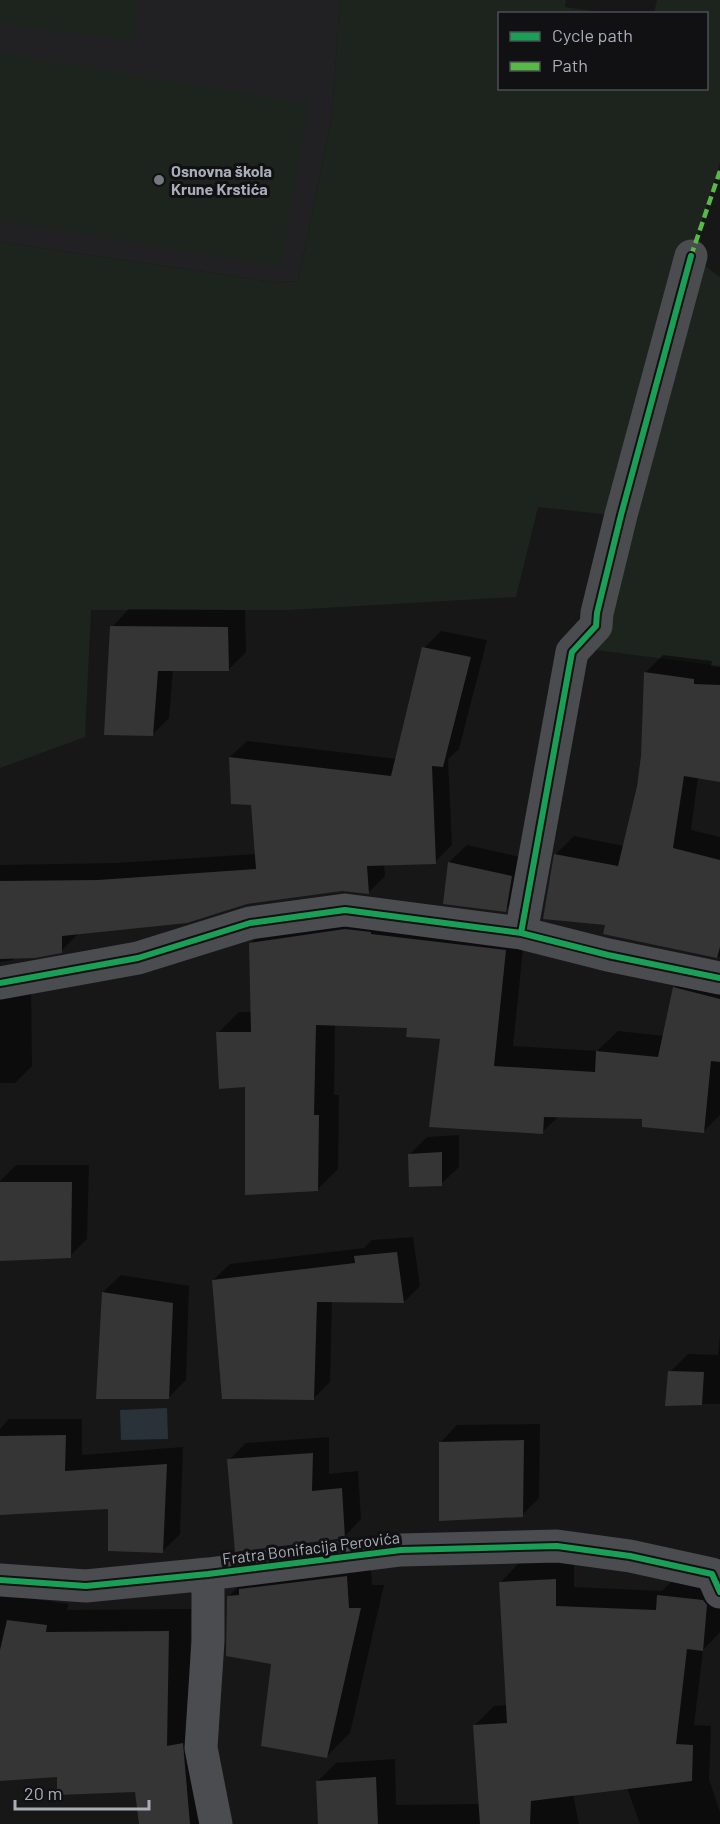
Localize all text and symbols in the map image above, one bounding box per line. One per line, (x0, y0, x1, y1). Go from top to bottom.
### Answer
legend (498, 12, 708, 90)
text: Cycle path (552, 24, 633, 46)
text: Path (552, 54, 588, 76)
place label: Osnovna škola Krune Krstića (171, 161, 272, 198)
marker: Osnovna škola Krune Krstića (152, 173, 166, 187)
street label: Fratra Bonifacija Perovića (221, 1527, 401, 1568)
scale bar (15, 1773, 148, 1811)
text: 20 m (24, 1782, 62, 1804)

